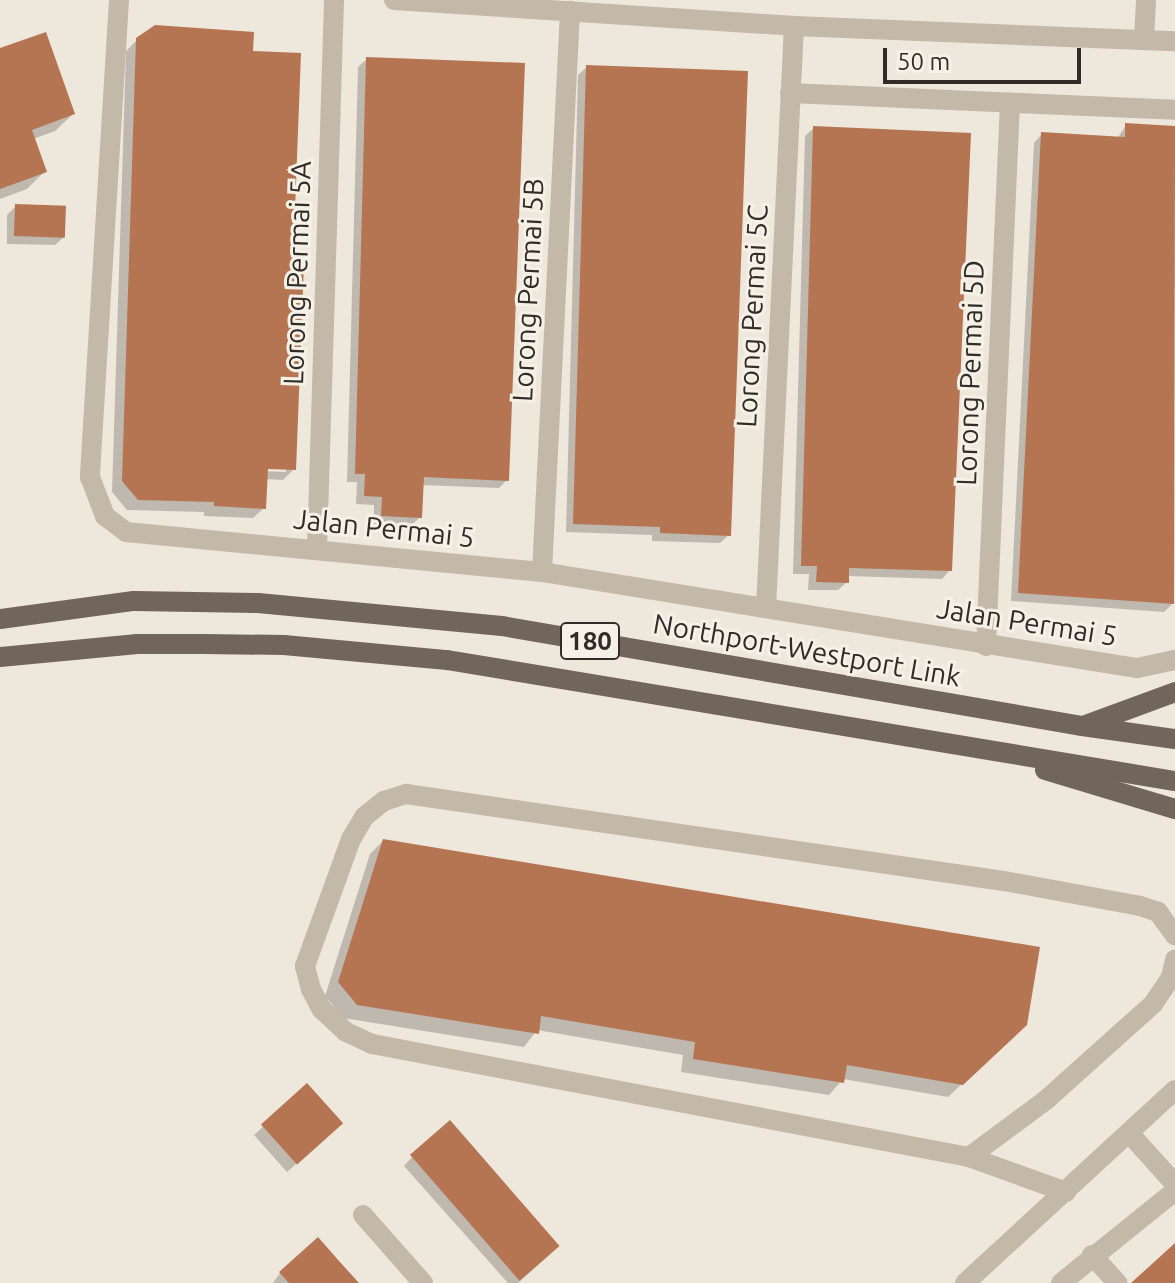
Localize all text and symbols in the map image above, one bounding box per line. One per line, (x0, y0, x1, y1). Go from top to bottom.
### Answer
scale bar (887, 32, 1085, 82)
text: 50 m (897, 48, 950, 75)
street label: Lorong Permai 5A (276, 160, 318, 386)
street label: Lorong Permai 5B (505, 177, 551, 403)
street label: Lorong Permai 5C (729, 204, 775, 428)
street label: Lorong Permai 5D (949, 260, 991, 486)
street label: Jalan Permai 5 (292, 502, 476, 554)
street label: Jalan Permai 5 (934, 591, 1120, 653)
street label: Northport-Westport Link (651, 606, 963, 694)
road number: 180 (560, 619, 620, 663)

